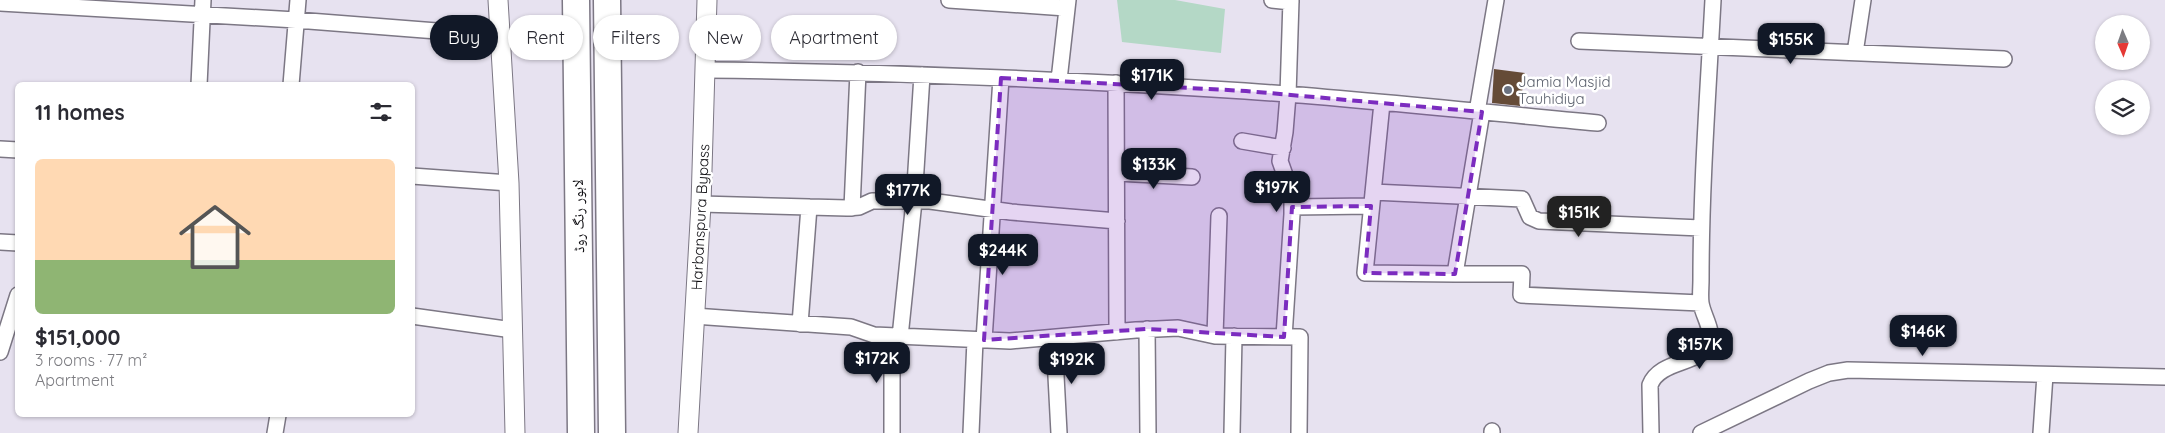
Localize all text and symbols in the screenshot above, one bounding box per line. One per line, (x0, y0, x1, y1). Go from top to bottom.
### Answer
chip: Buy (430, 15, 498, 60)
chip: Rent (508, 15, 583, 60)
chip: Filters (593, 15, 679, 60)
chip: New (689, 15, 761, 60)
chip: Apartment (771, 15, 897, 60)
north arrow (2095, 15, 2150, 70)
map controls (2095, 15, 2150, 135)
pin: $155K (1756, 22, 1826, 65)
text: $155K (1769, 29, 1813, 49)
pin: $171K (1117, 58, 1187, 101)
text: $171K (1131, 65, 1173, 85)
place label: Jamia Masjid Tauhidiya (1518, 72, 1611, 108)
button: layers (2095, 80, 2150, 135)
marker: Jamia Masjid Tauhidiya (1502, 84, 1514, 96)
icon: filters (367, 98, 395, 126)
text: 11 homes (35, 99, 125, 125)
street label: Harbanspura Bypass (687, 143, 713, 291)
pin: $133K (1119, 148, 1189, 190)
text: $133K (1132, 154, 1176, 174)
pin: $197K (1242, 170, 1312, 213)
pin: $177K (873, 174, 943, 216)
text: $197K (1255, 177, 1299, 197)
street label: لاہور رنگ روڈ (568, 179, 588, 253)
text: $177K (886, 180, 930, 200)
icon: home (170, 192, 260, 282)
pin: $151K (1544, 196, 1614, 238)
text: $151K (1558, 202, 1600, 222)
pin: $244K (968, 234, 1038, 276)
text: $244K (979, 240, 1027, 260)
pin: $146K (1888, 314, 1958, 357)
text: $146K (1901, 321, 1945, 341)
text: $151,000 (35, 324, 120, 350)
pin: $157K (1665, 328, 1735, 370)
text: $157K (1678, 334, 1722, 354)
pin: $172K (842, 342, 912, 384)
pin: $192K (1037, 342, 1107, 385)
text: $172K (855, 348, 899, 368)
text: $192K (1050, 349, 1094, 369)
text: 3 rooms · 77 m² (35, 350, 147, 370)
text: Apartment (35, 370, 115, 390)

